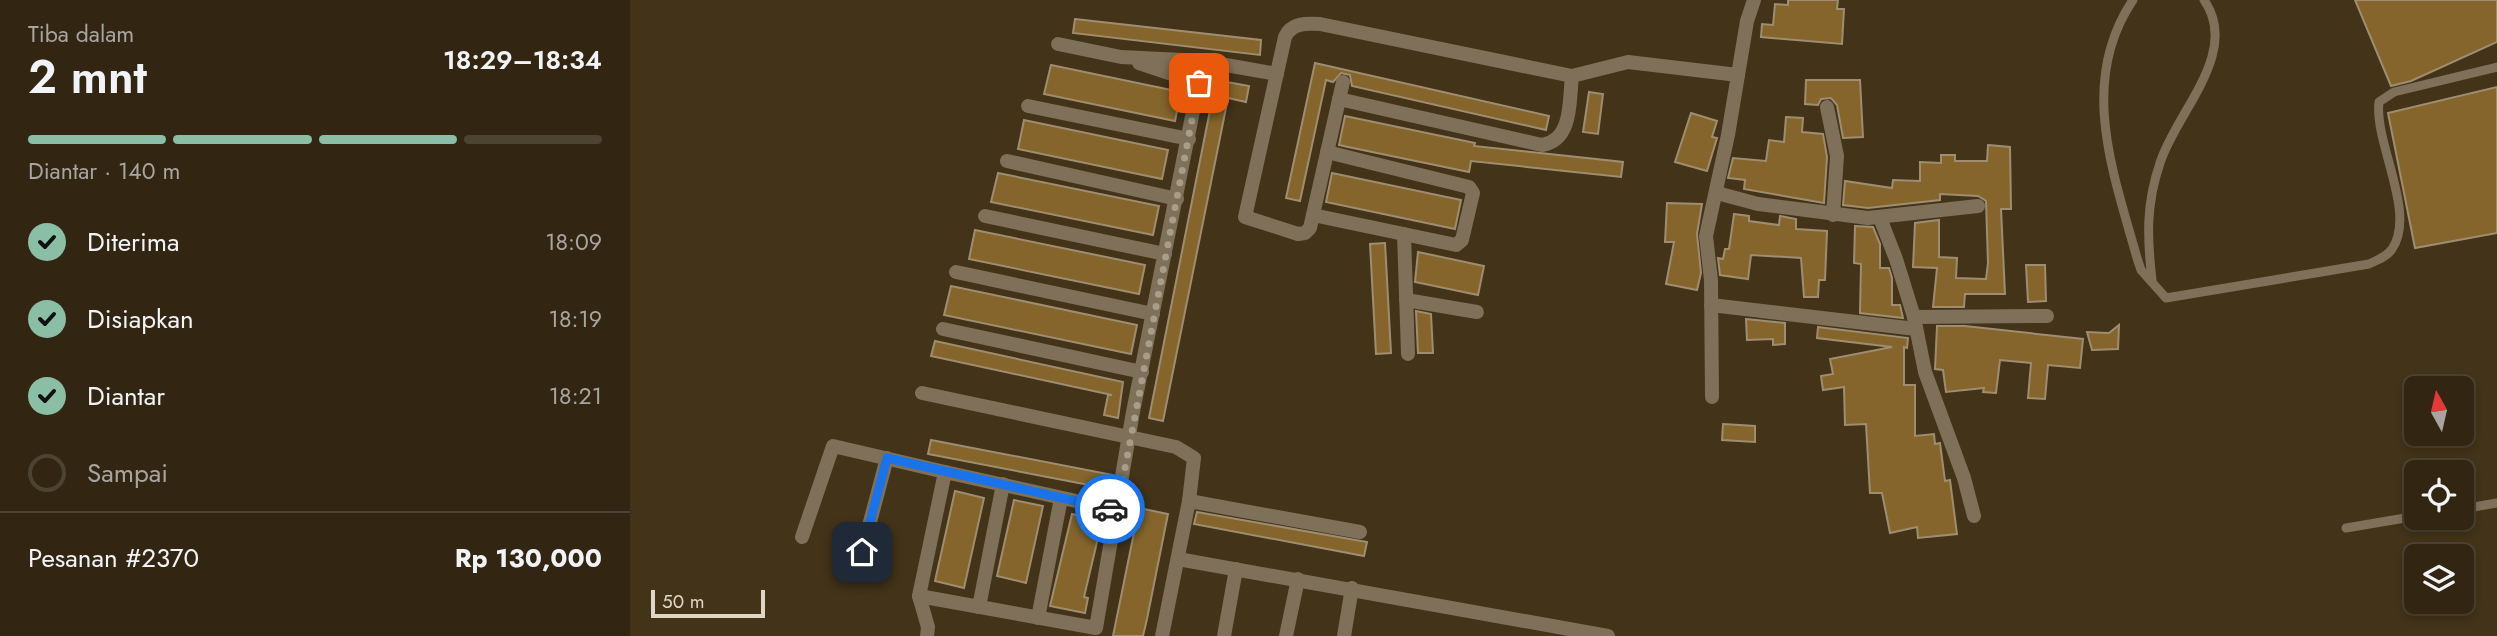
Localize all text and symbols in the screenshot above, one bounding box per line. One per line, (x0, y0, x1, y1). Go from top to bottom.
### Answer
text: Tiba dalam (28, 17, 134, 51)
text: 18:29–18:34 (443, 41, 602, 79)
text: 2 mnt (28, 44, 147, 110)
pin (1169, 53, 1229, 113)
icon: bag (1180, 64, 1218, 102)
text: Diantar · 140 m (28, 154, 180, 188)
icon: check (28, 223, 66, 261)
text: Diterima (87, 223, 180, 261)
text: 18:09 (545, 225, 602, 259)
icon: check (28, 300, 66, 338)
text: Disiapkan (87, 300, 194, 338)
text: 18:19 (549, 302, 602, 336)
north arrow (2404, 376, 2474, 446)
map controls (2404, 376, 2474, 614)
icon: check (28, 377, 66, 415)
text: Diantar (87, 377, 165, 415)
text: 18:21 (549, 379, 602, 413)
text: Sampai (87, 454, 168, 492)
button: locate (2404, 460, 2474, 530)
courier (1075, 474, 1145, 544)
icon: car (1091, 490, 1129, 528)
pin (832, 522, 892, 582)
icon: home (843, 533, 881, 571)
text: Pesanan #2370 (28, 539, 199, 577)
text: Rp 130,000 (455, 539, 602, 577)
button: layers (2404, 544, 2474, 614)
scale bar (651, 587, 765, 619)
text: 50 m (662, 588, 705, 615)

